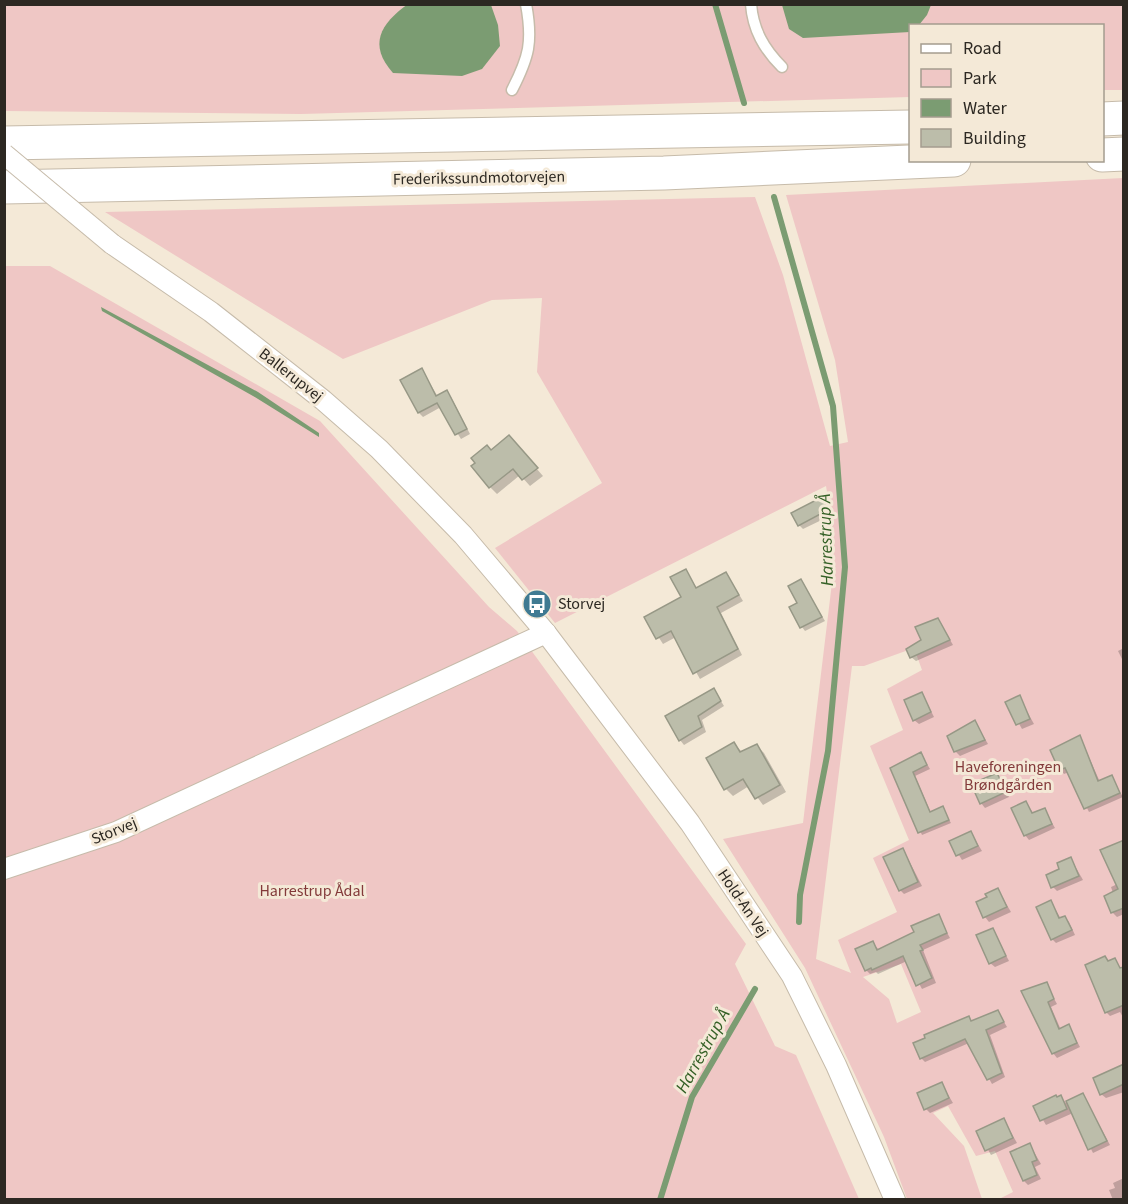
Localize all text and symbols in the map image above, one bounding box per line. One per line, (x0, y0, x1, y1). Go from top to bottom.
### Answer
legend (909, 24, 1104, 162)
text: Road (963, 36, 1002, 61)
text: Park (963, 66, 997, 91)
text: Water (963, 96, 1007, 121)
text: Building (963, 126, 1026, 151)
street label: Frederikssundmotorvejen (393, 165, 565, 191)
street label: Ballerupvej (254, 343, 328, 407)
water label: Harrestrup Å (812, 493, 840, 587)
bus stop icon: Storvej (521, 588, 553, 620)
place label: Storvej (558, 593, 605, 615)
park label: Haveforeningen Brøndgården (955, 756, 1061, 796)
street label: Storvej (88, 812, 140, 850)
street label: Hold-An Vej (712, 865, 774, 941)
park label: Harrestrup Ådal (259, 880, 365, 902)
water label: Harrestrup Å (670, 1004, 736, 1098)

